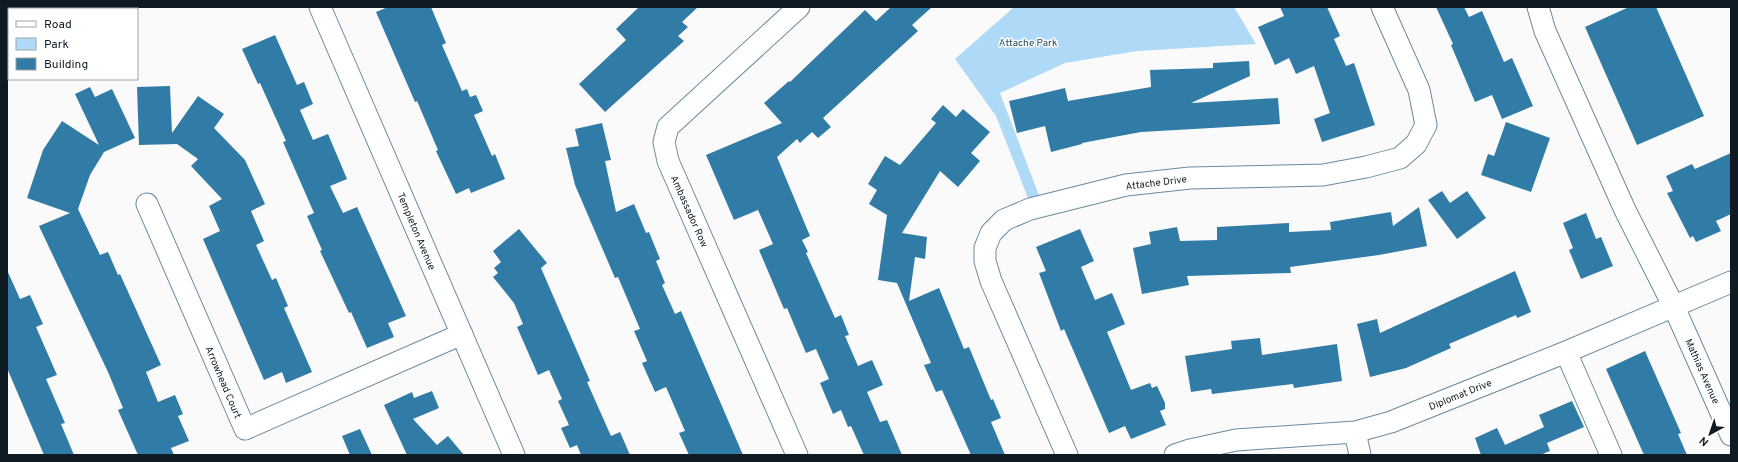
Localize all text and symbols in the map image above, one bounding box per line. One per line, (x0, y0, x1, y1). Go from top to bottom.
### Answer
legend (8, 8, 138, 80)
text: Road (44, 17, 72, 33)
text: Park (44, 37, 69, 53)
park label: Attache Park (999, 37, 1057, 50)
text: Building (44, 57, 88, 73)
street label: Attache Drive (1125, 173, 1188, 194)
street label: Ambassador Row (667, 174, 710, 250)
street label: Templeton Avenue (393, 191, 438, 272)
street label: Mathias Avenue (1681, 337, 1722, 406)
street label: Arrowhead Court (202, 345, 244, 421)
street label: Diplomat Drive (1427, 377, 1494, 414)
north arrow (1690, 414, 1730, 454)
text: N (1697, 433, 1712, 449)

